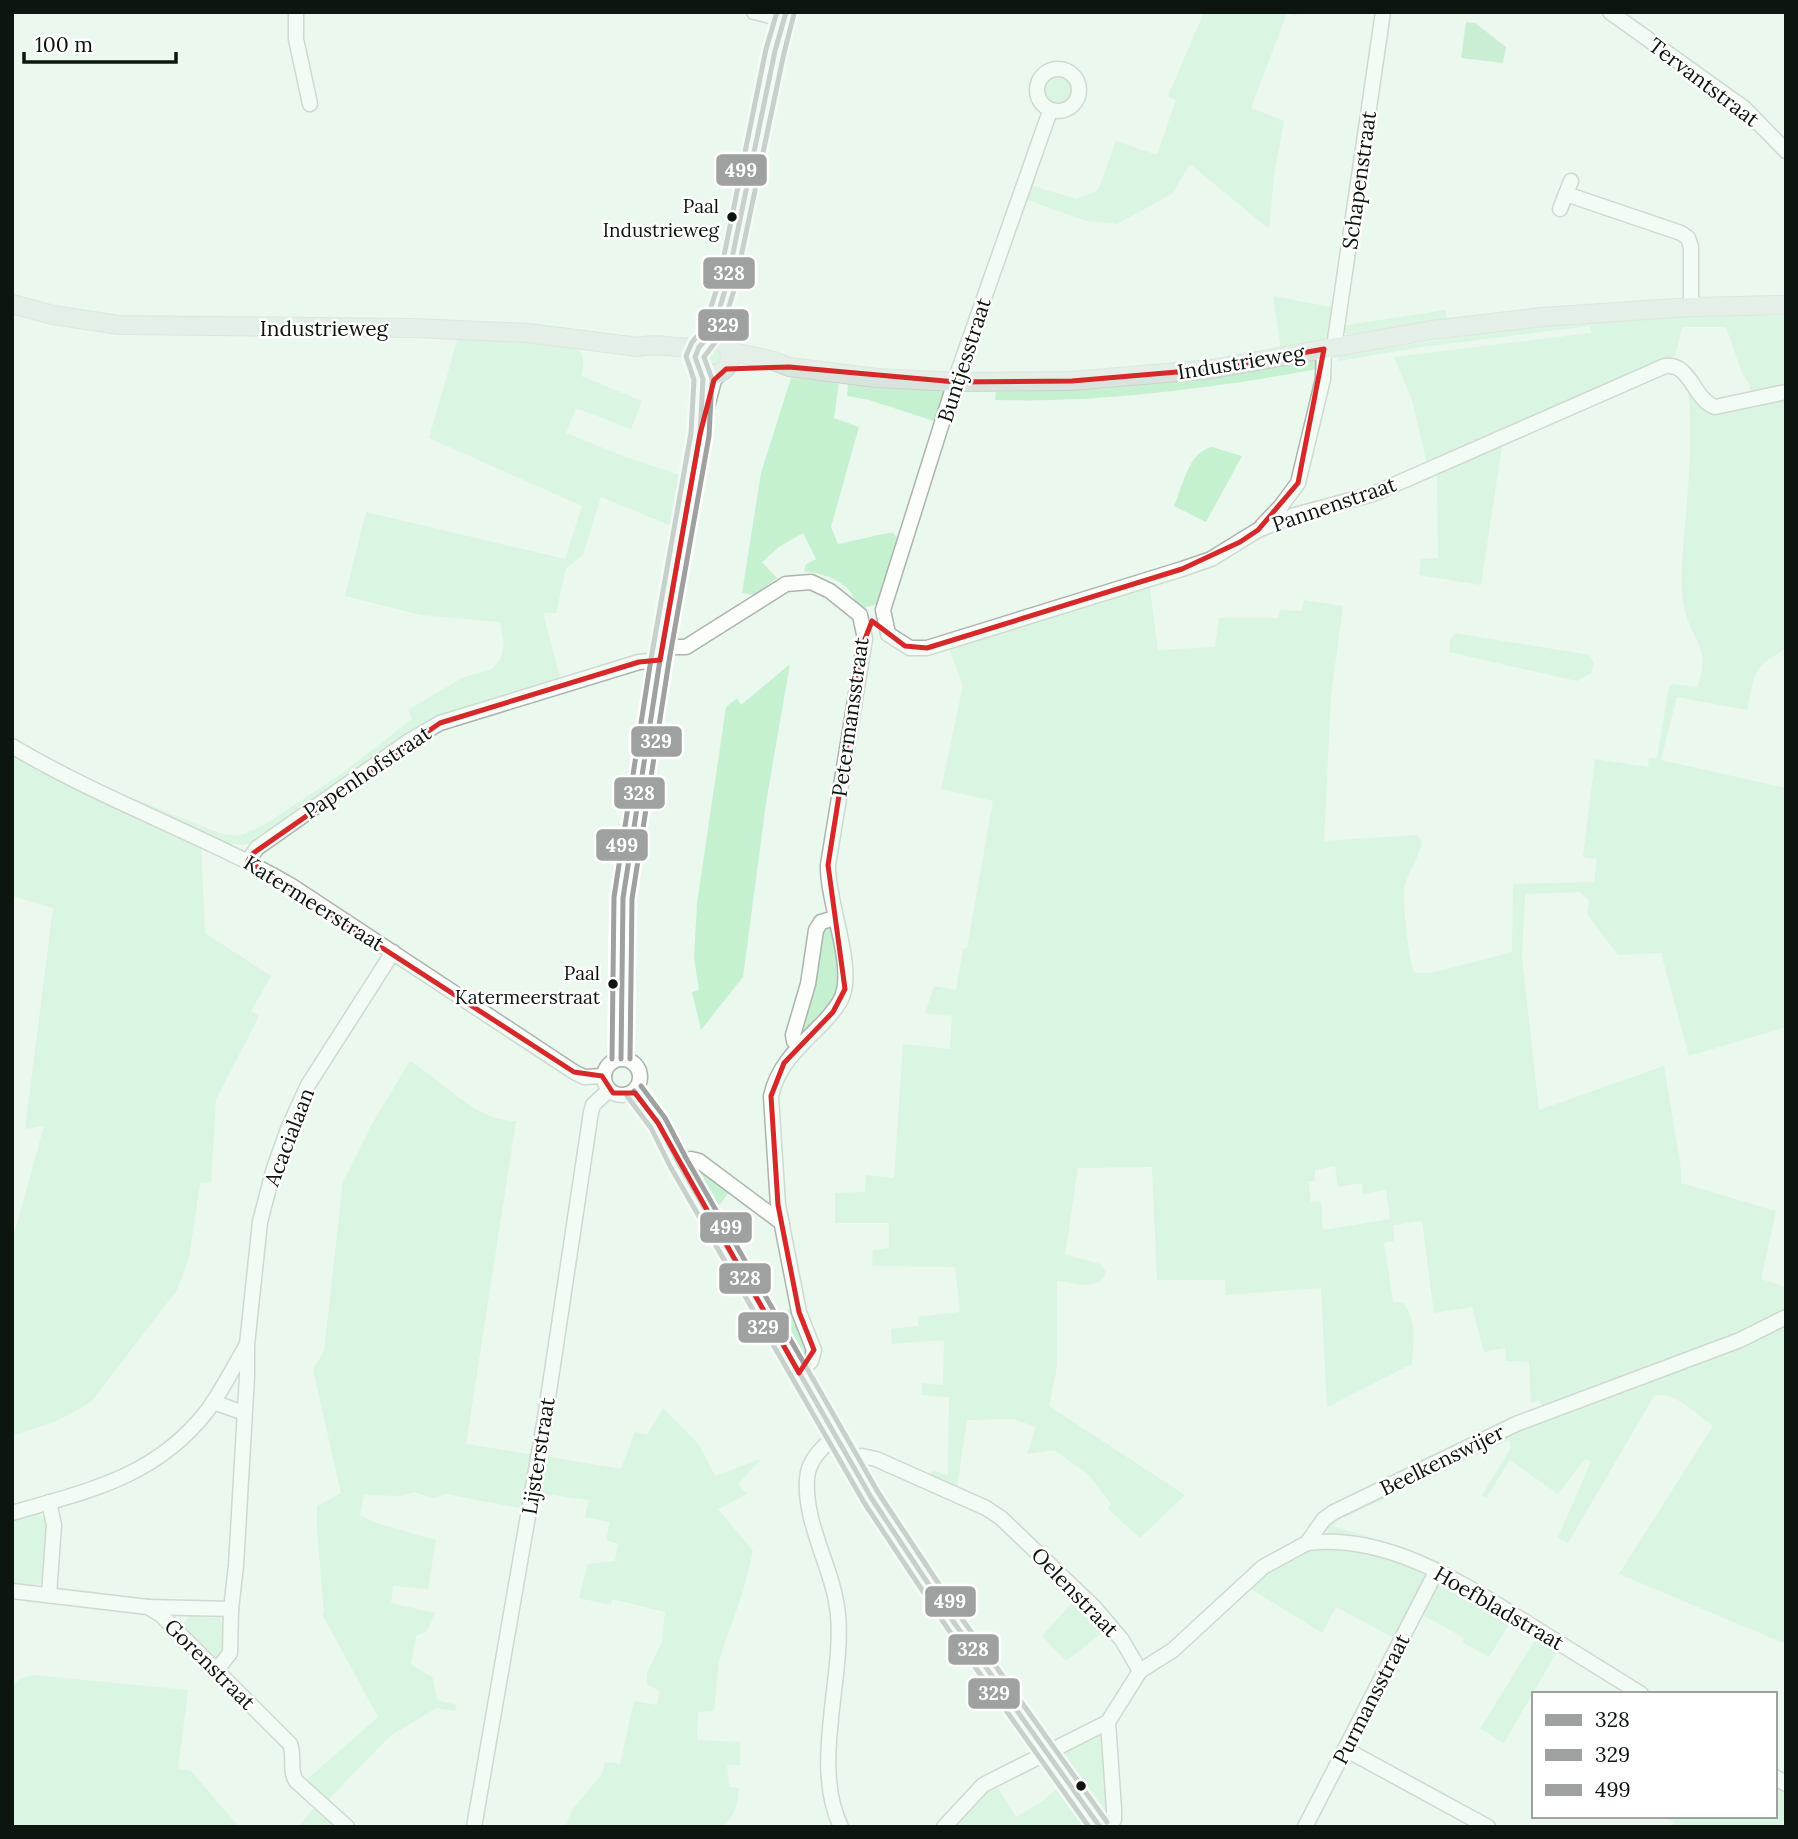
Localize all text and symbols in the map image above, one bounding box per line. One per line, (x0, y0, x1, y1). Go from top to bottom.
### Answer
scale bar (24, 21, 177, 65)
text: 100 m (35, 31, 93, 58)
street label: Tervantstraat (1643, 32, 1765, 133)
street label: Schapenstraat (1336, 108, 1382, 251)
line badge: 499 (715, 153, 768, 187)
text: 499 (725, 158, 757, 182)
place label: Paal Industrieweg (603, 194, 719, 242)
marker: Paal Industrieweg (725, 210, 739, 224)
line badge: 328 (702, 256, 756, 290)
text: 328 (713, 261, 745, 285)
street label: Buntjesstraat (931, 294, 997, 426)
line badge: 329 (697, 308, 750, 342)
text: 329 (707, 313, 739, 337)
street label: Industrieweg (260, 315, 389, 342)
street label: Industrieweg (1175, 339, 1307, 385)
street label: Pannenstraat (1268, 470, 1400, 538)
street label: Petermansstraat (825, 635, 875, 799)
street label: Papenhofstraat (298, 719, 437, 825)
line badge: 329 (630, 725, 683, 758)
text: 329 (640, 729, 672, 753)
line badge: 328 (613, 776, 666, 810)
text: 328 (623, 781, 655, 805)
line badge: 499 (595, 828, 649, 862)
text: 499 (606, 833, 638, 857)
street label: Katermeerstraat (239, 849, 390, 957)
place label: Paal Katermeerstraat (455, 961, 601, 1009)
marker: Paal Katermeerstraat (606, 977, 620, 991)
street label: Acacialaan (258, 1084, 320, 1191)
line badge: 499 (699, 1211, 753, 1244)
text: 499 (710, 1215, 742, 1239)
line badge: 328 (718, 1262, 772, 1295)
text: 328 (729, 1266, 761, 1290)
line badge: 329 (737, 1311, 790, 1344)
text: 329 (747, 1315, 779, 1339)
street label: Lijsterstraat (515, 1395, 561, 1517)
street label: Beelkenswijer (1375, 1418, 1509, 1502)
street label: Oelenstraat (1026, 1542, 1125, 1643)
street label: Hoefbladstraat (1429, 1560, 1570, 1657)
line badge: 499 (924, 1585, 977, 1618)
text: 499 (934, 1589, 966, 1613)
street label: Gorenstraat (159, 1613, 262, 1716)
street label: Purmansstraat (1327, 1628, 1416, 1769)
line badge: 328 (947, 1633, 1000, 1666)
text: 328 (957, 1637, 989, 1661)
line badge: 329 (967, 1677, 1021, 1710)
text: 329 (978, 1681, 1010, 1705)
legend (1532, 1692, 1777, 1818)
text: 328 (1595, 1706, 1630, 1733)
text: 329 (1595, 1741, 1630, 1768)
text: 499 (1595, 1776, 1631, 1803)
unlabelled marker (1074, 1779, 1088, 1793)

